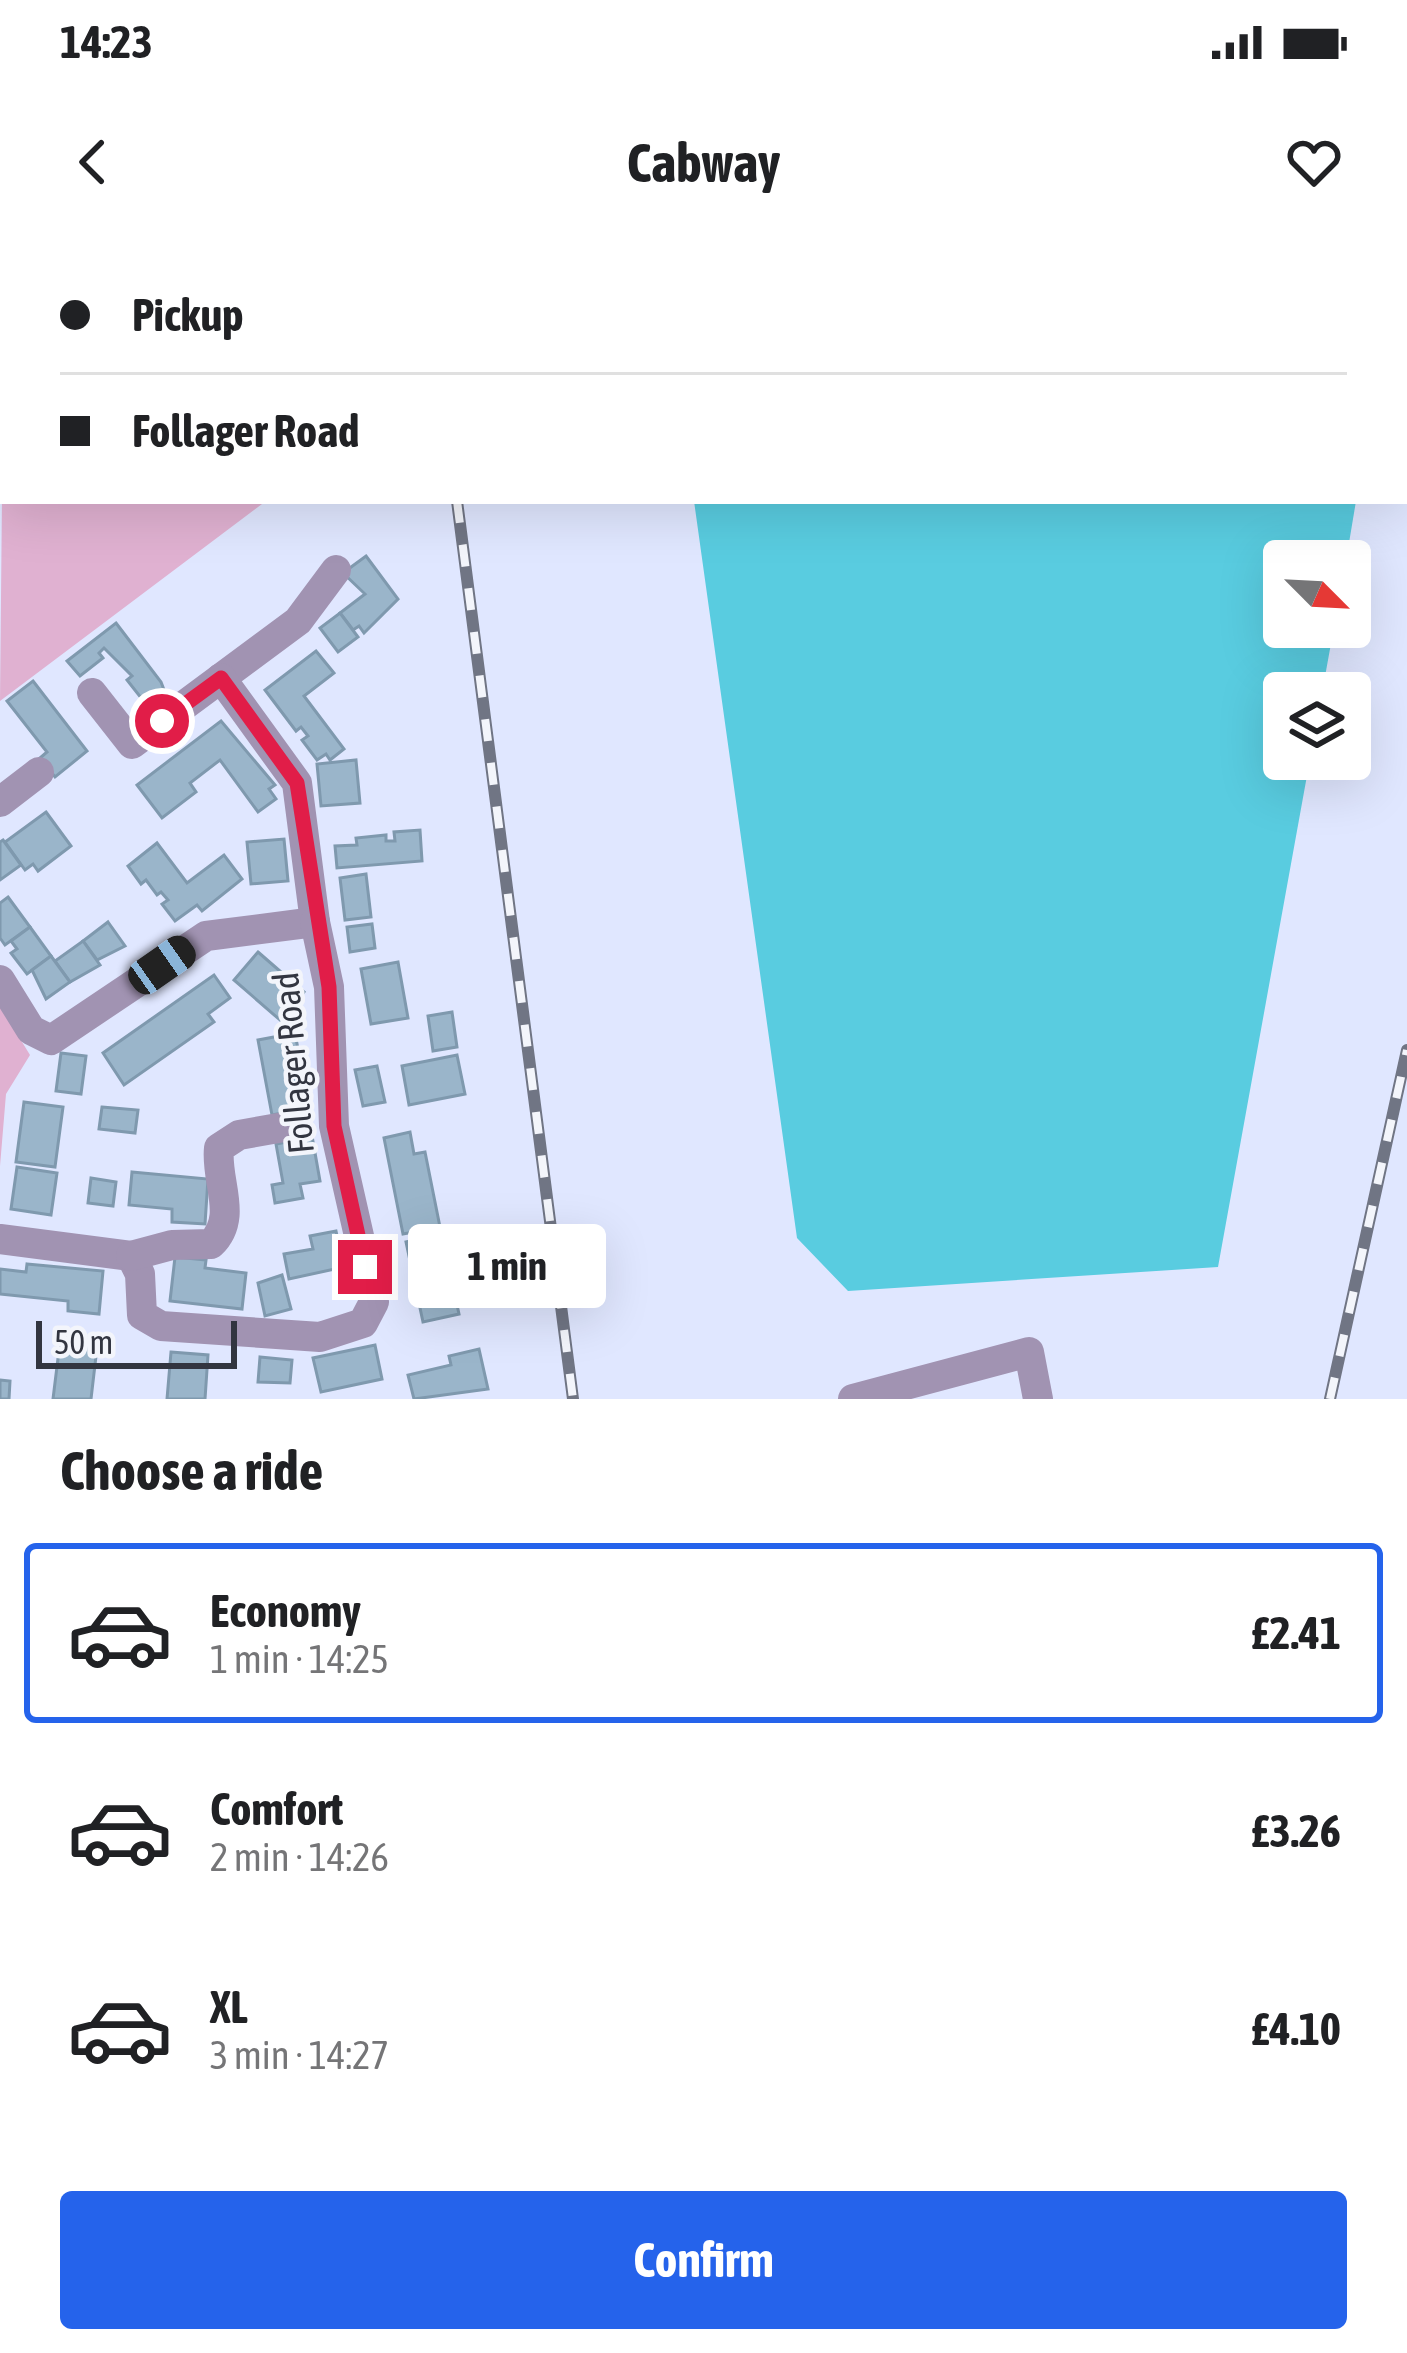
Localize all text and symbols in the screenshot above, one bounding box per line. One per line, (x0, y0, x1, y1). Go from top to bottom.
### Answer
text: 14:23 (60, 16, 153, 68)
icon: back (60, 129, 126, 195)
icon: heart (1281, 129, 1347, 195)
text: Cabway (627, 132, 780, 193)
text: Pickup (132, 289, 243, 341)
text: Follager Road (132, 405, 359, 457)
north arrow (1263, 540, 1371, 648)
map controls (1263, 540, 1371, 780)
button: layers (1263, 672, 1371, 780)
route start (135, 694, 189, 748)
car (122, 930, 202, 1000)
street label: Follager Road (264, 971, 322, 1155)
callout: 1 min (407, 1225, 605, 1309)
route end (338, 1240, 392, 1294)
text: 1 min (467, 1244, 547, 1288)
scale bar (36, 1315, 237, 1368)
text: 50 m (54, 1323, 113, 1361)
text: Choose a ride (60, 1440, 323, 1501)
icon: car (66, 1579, 174, 1687)
text: Economy (210, 1585, 361, 1637)
text: £2.41 (1251, 1607, 1341, 1659)
text: 1 min · 14:25 (210, 1637, 389, 1681)
icon: car (66, 1777, 174, 1885)
text: Comfort (210, 1783, 343, 1835)
text: £3.26 (1251, 1805, 1341, 1857)
text: 2 min · 14:26 (210, 1835, 389, 1879)
icon: car (66, 1975, 174, 2083)
text: XL (210, 1981, 248, 2033)
text: £4.10 (1251, 2003, 1341, 2055)
text: 3 min · 14:27 (210, 2033, 389, 2077)
button: Confirm (60, 2191, 1347, 2329)

